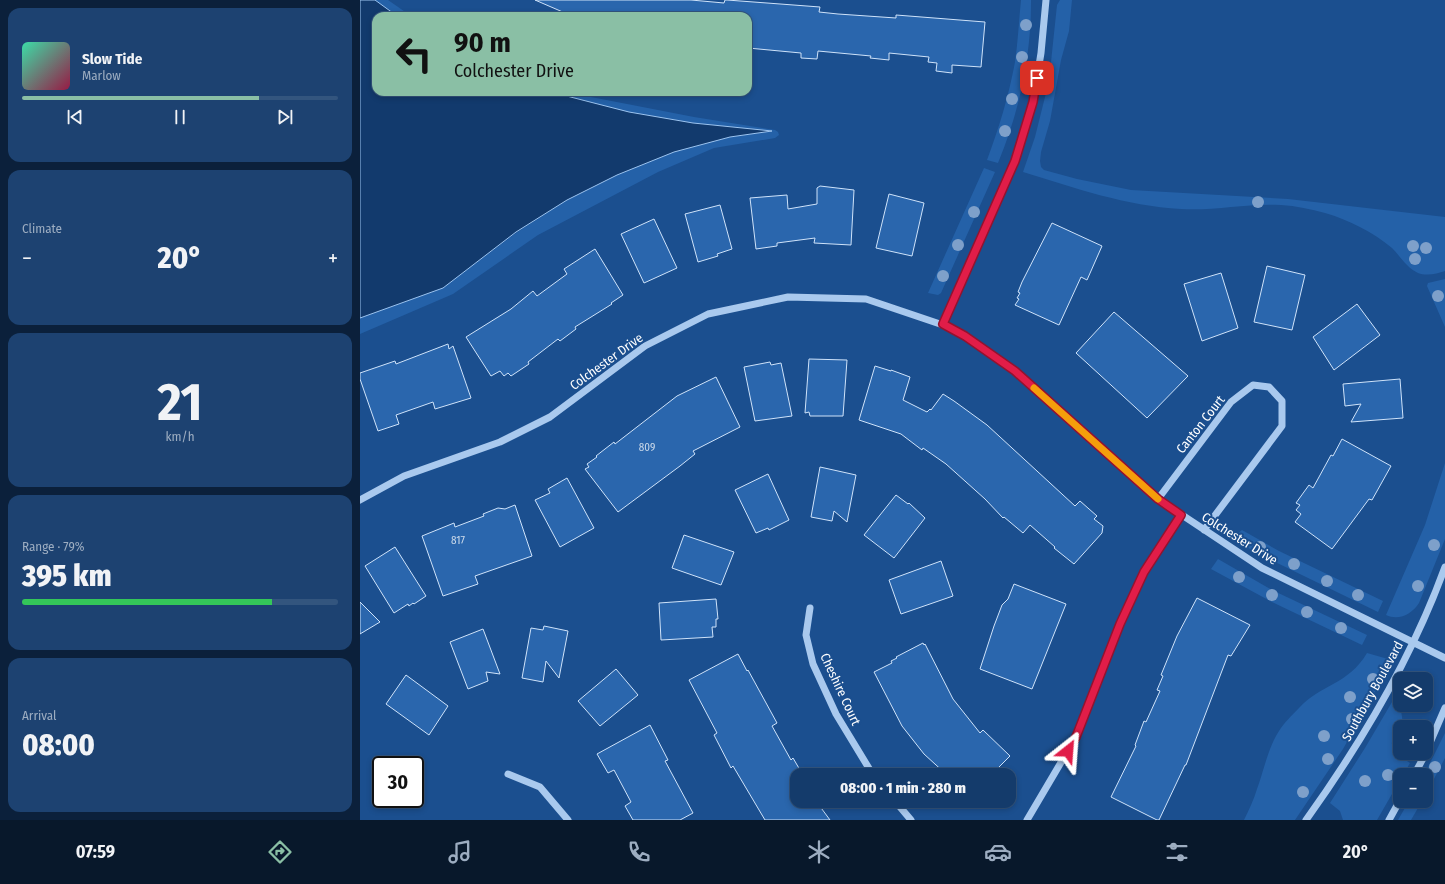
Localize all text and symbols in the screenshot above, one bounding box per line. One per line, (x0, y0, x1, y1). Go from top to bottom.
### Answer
text: 90 m (454, 26, 511, 59)
icon: left (388, 28, 440, 80)
text: Slow Tide (82, 50, 142, 68)
text: Colchester Drive (454, 60, 574, 82)
pin (1020, 61, 1054, 95)
icon: arrive (1026, 67, 1048, 89)
text: Marlow (82, 68, 121, 83)
icon: previous (64, 106, 86, 128)
icon: pause (169, 106, 191, 128)
icon: next (274, 106, 296, 128)
text: Climate (22, 221, 62, 236)
text: 20° (158, 240, 202, 276)
text: − (22, 245, 32, 272)
text: + (328, 245, 338, 272)
street label: Colchester Drive (567, 330, 646, 393)
text: 21 (157, 371, 203, 434)
street label: Canton Court (1173, 392, 1228, 456)
text: km/h (166, 429, 195, 444)
house number: 809 (639, 441, 655, 454)
street label: Colchester Drive (1199, 509, 1280, 568)
house number: 817 (451, 534, 466, 547)
text: Range · 79% (22, 539, 84, 554)
text: 395 km (22, 558, 112, 594)
street label: Southbury Boulevard (1339, 639, 1406, 744)
street label: Cheshire Court (817, 651, 864, 728)
map controls (1393, 672, 1433, 808)
button: layers (1393, 672, 1433, 712)
text: Arrival (22, 708, 56, 723)
button: + (1393, 720, 1433, 760)
text: 08:00 (22, 727, 95, 763)
position arrow (1047, 730, 1089, 772)
speed limit sign: 30 (372, 756, 424, 808)
button: − (1393, 768, 1433, 808)
text: 08:00 · 1 min · 280 m (840, 779, 966, 797)
icon: directions (266, 838, 294, 866)
icon: music (446, 838, 474, 866)
icon: phone (625, 838, 653, 866)
icon: climate (805, 838, 833, 866)
icon: car (984, 838, 1012, 866)
icon: filters (1163, 838, 1191, 866)
text: 07:59 (76, 841, 115, 863)
text: 20° (1343, 841, 1369, 863)

